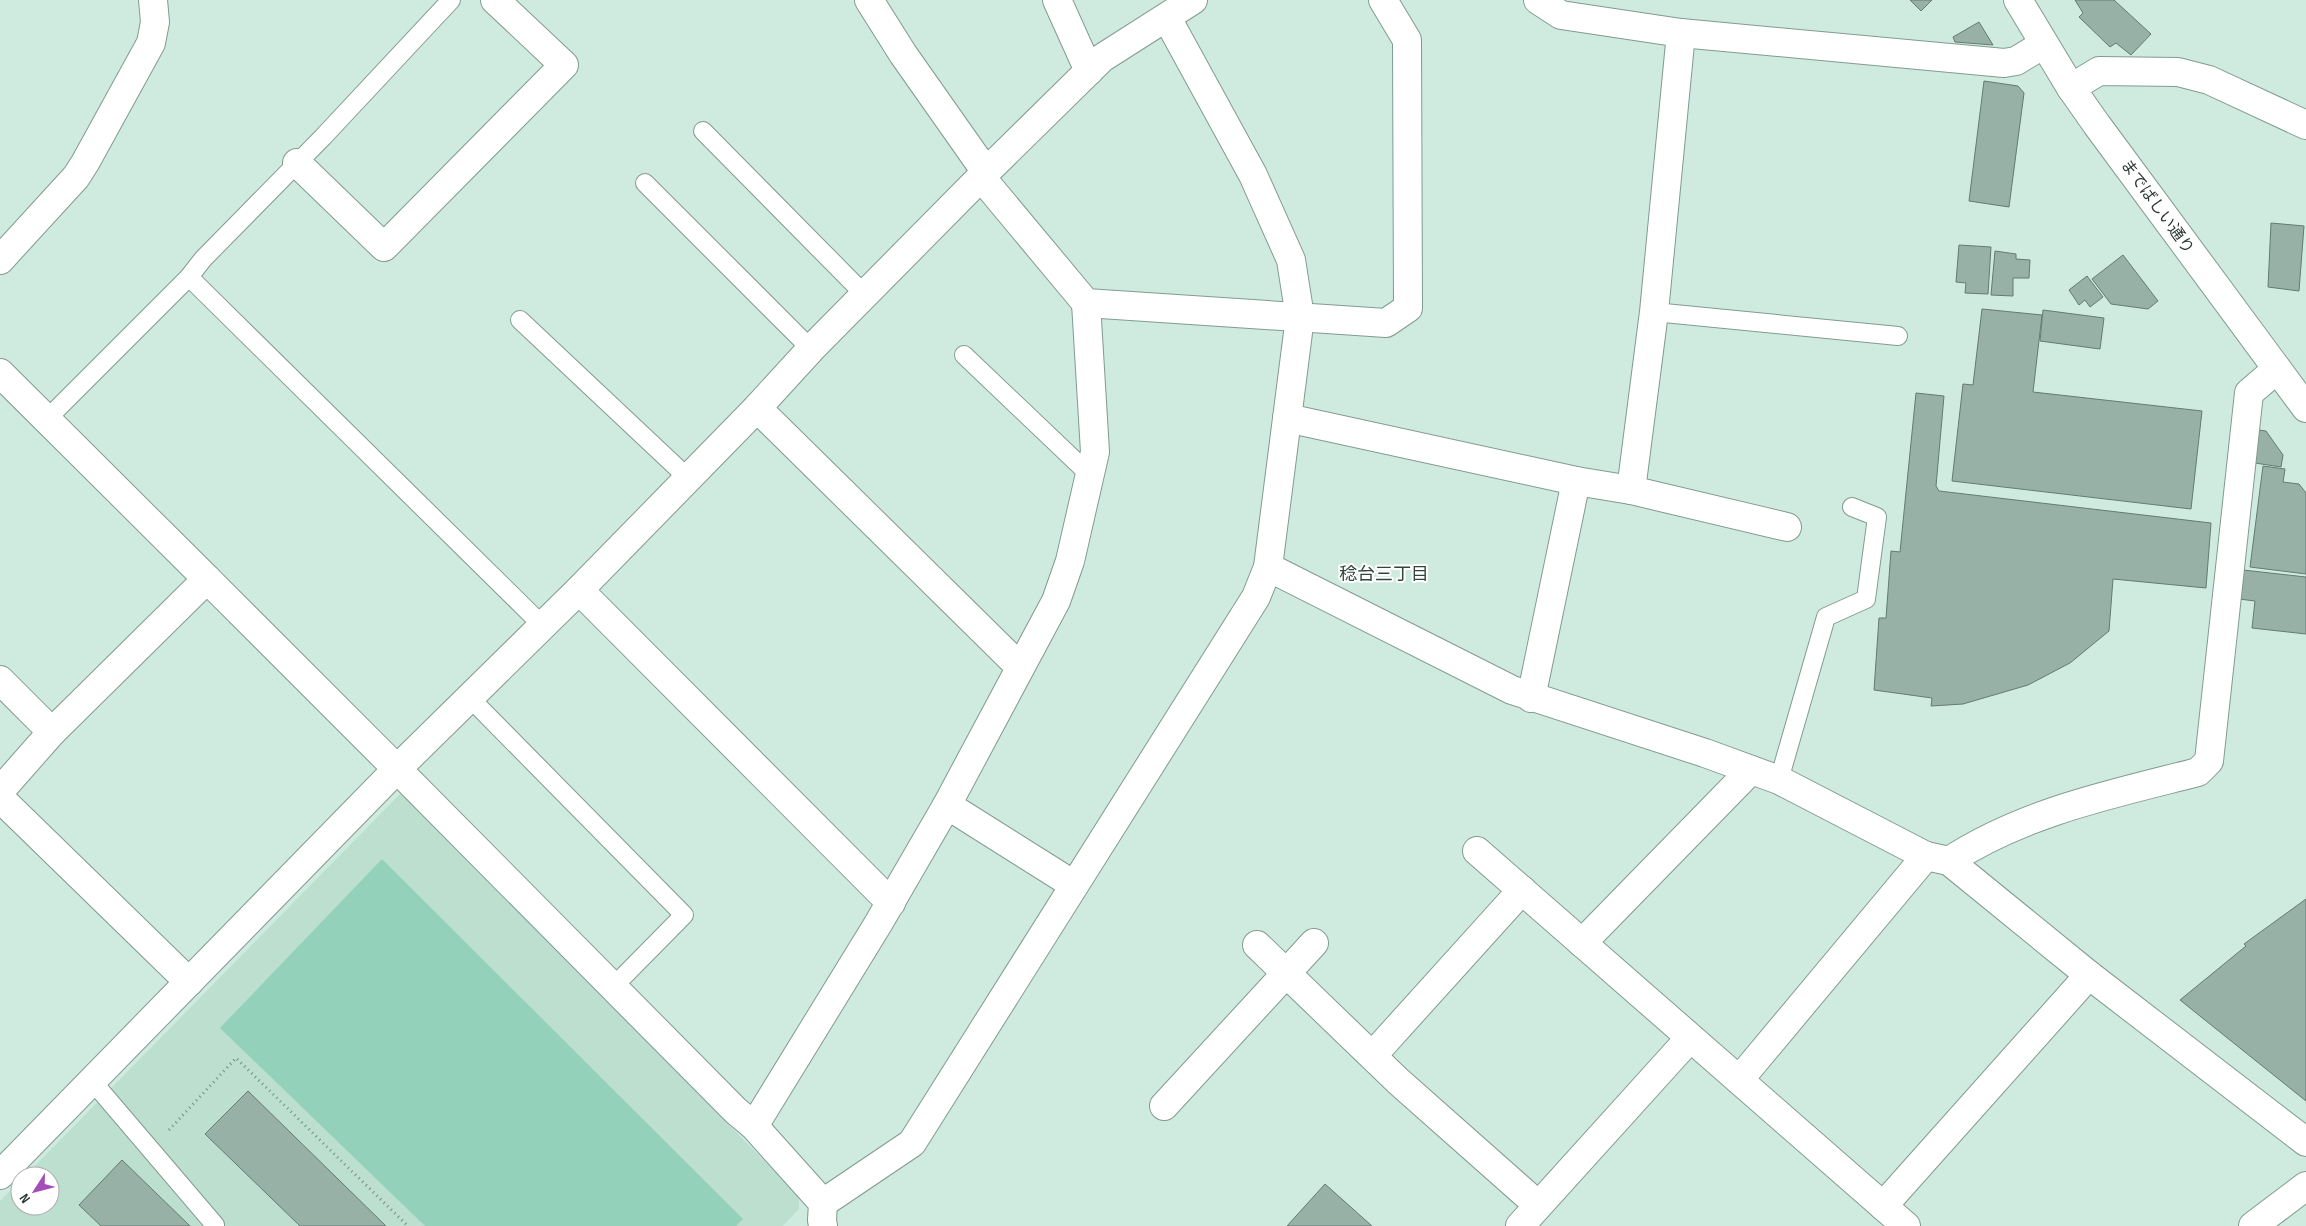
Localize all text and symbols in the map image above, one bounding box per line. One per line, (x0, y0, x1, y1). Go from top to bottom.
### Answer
street label: までばしい通り (2116, 156, 2198, 258)
district label: 稔台三丁目 (1339, 564, 1429, 585)
north arrow (10, 1166, 60, 1216)
text: N (16, 1190, 34, 1206)

